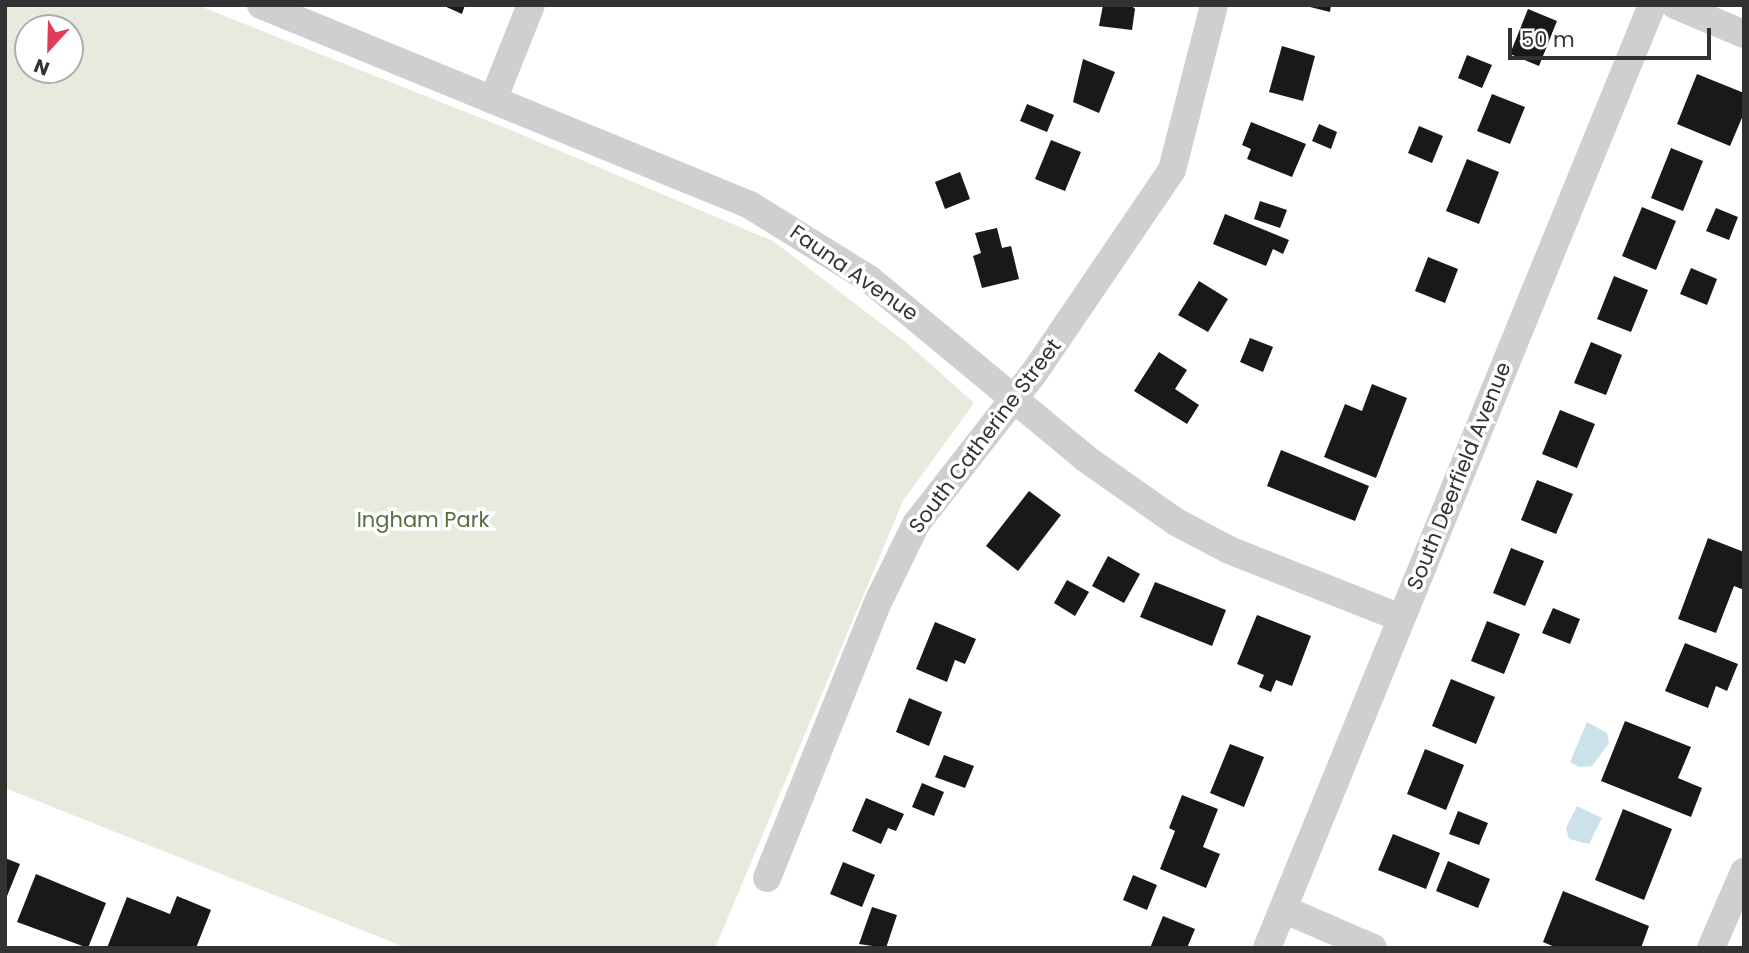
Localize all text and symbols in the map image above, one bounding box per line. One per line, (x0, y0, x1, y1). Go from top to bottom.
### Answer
north arrow (14, 14, 84, 84)
scale bar (1511, 14, 1714, 58)
text: 50 m (1521, 25, 1575, 54)
text: N (30, 52, 53, 82)
street label: Fauna Avenue (785, 220, 923, 326)
street label: South Catherine Street (904, 334, 1066, 538)
street label: South Deerfield Avenue (1402, 358, 1516, 594)
park label: Ingham Park (357, 507, 489, 533)

